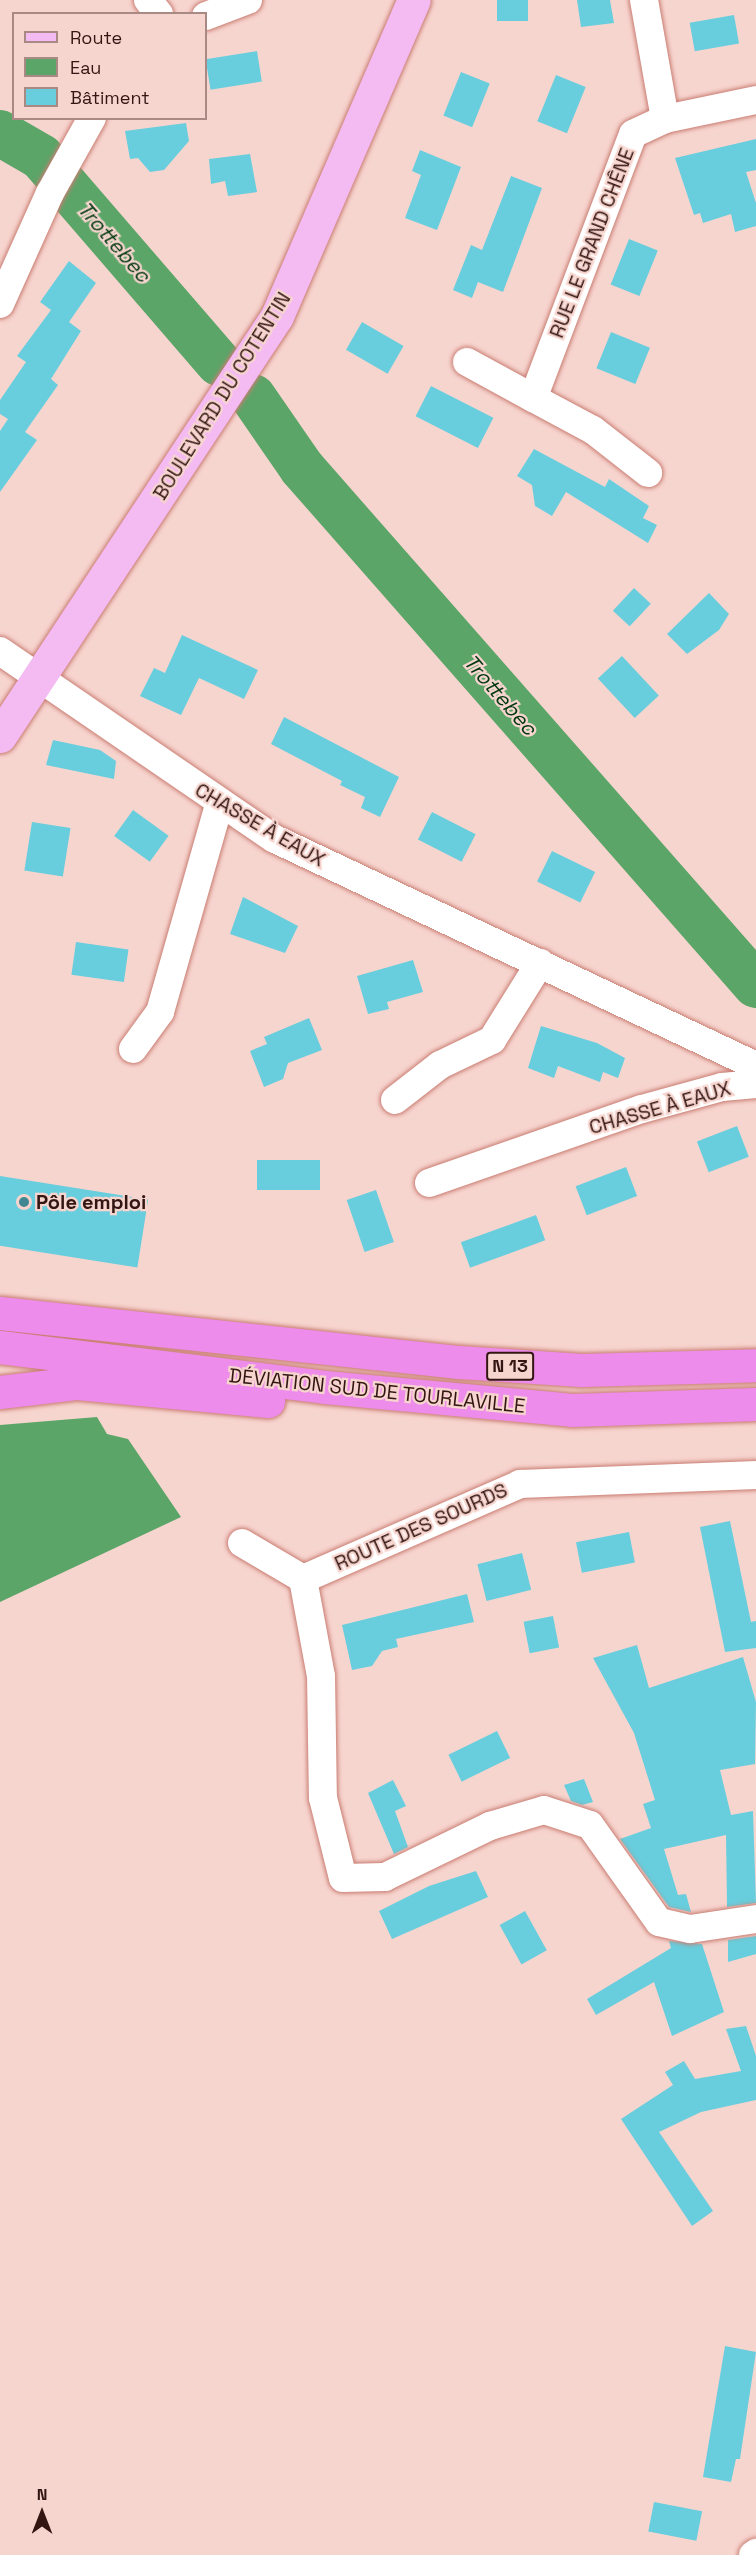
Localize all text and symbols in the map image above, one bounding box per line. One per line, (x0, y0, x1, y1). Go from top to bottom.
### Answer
legend (12, 12, 207, 120)
text: Route (70, 26, 122, 49)
text: Eau (70, 56, 101, 79)
text: Bâtiment (70, 86, 150, 109)
street label: RUE LE GRAND CHÊNE (545, 145, 639, 341)
water label: Trottebec (72, 197, 156, 287)
street label: BOULEVARD DU COTENTIN (148, 288, 296, 504)
water label: Trottebec (458, 650, 542, 740)
street label: CHASSE À EAUX (190, 778, 330, 872)
street label: CHASSE À EAUX (586, 1076, 734, 1140)
place label: Pôle emploi (36, 1190, 146, 1214)
marker: Pôle emploi (17, 1195, 31, 1209)
road number: N 13 (486, 1351, 534, 1381)
street label: DÉVIATION SUD DE TOURLAVILLE (227, 1363, 527, 1419)
street label: ROUTE DES SOURDS (331, 1478, 511, 1576)
north arrow (12, 2483, 72, 2543)
text: N (37, 2484, 47, 2505)

